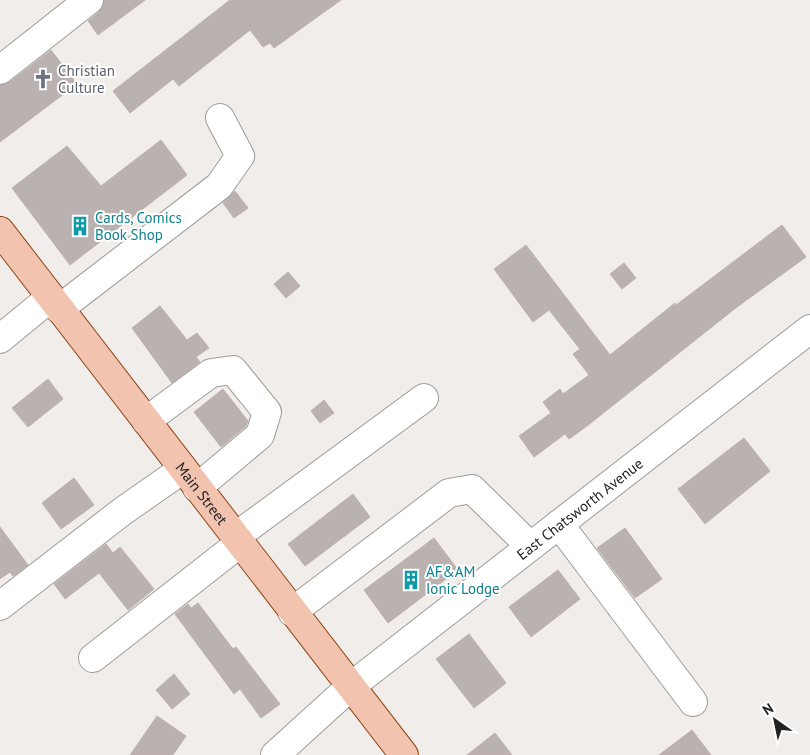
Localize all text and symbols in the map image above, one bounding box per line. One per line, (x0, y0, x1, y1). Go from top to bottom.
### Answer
place label: Christian Culture (58, 61, 115, 97)
church icon: Christian Culture (32, 68, 54, 90)
place label: Cards, Comics Book Shop (95, 208, 182, 244)
building icon: Cards, Comics Book Shop (69, 215, 91, 237)
street label: East Chatsworth Avenue (513, 453, 646, 563)
street label: Main Street (172, 458, 232, 528)
place label: AF&AM Ionic Lodge (426, 562, 500, 598)
building icon: AF&AM Ionic Lodge (400, 569, 422, 591)
north arrow (750, 695, 800, 745)
text: N (759, 699, 777, 719)

